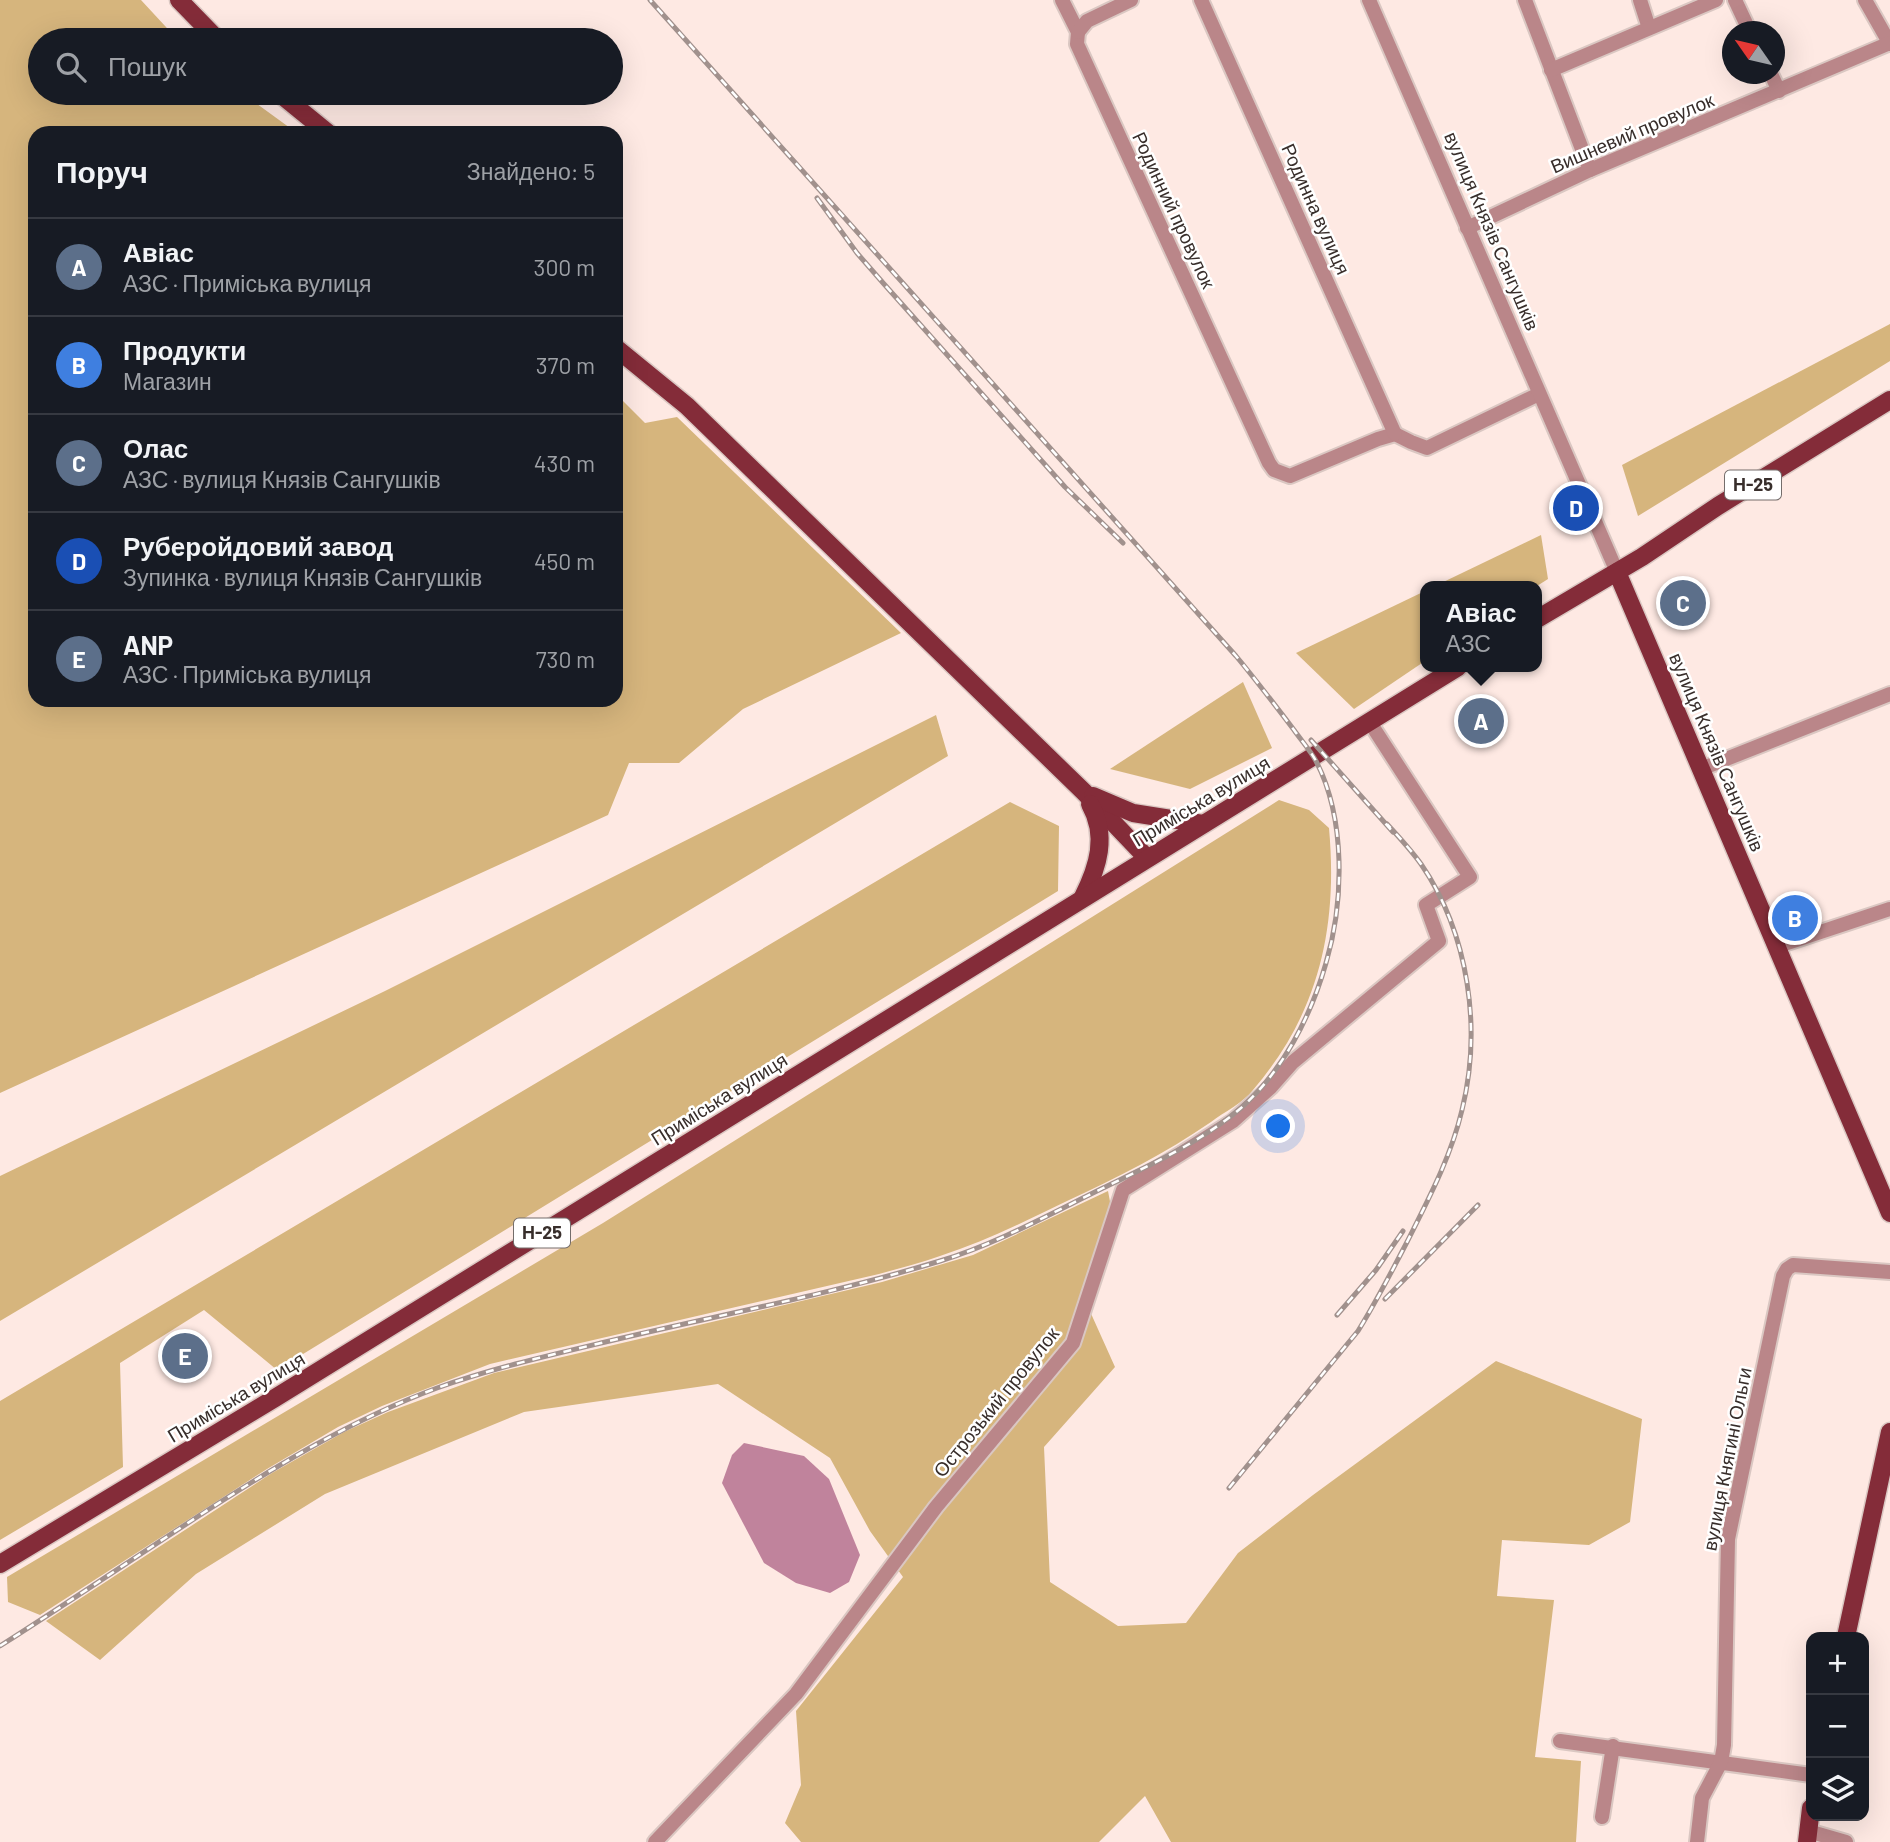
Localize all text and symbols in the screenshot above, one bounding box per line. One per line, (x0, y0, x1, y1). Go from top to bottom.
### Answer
north arrow (1722, 21, 1785, 84)
search box (28, 28, 623, 105)
icon: search (52, 48, 90, 86)
text: Пошук (108, 50, 186, 81)
street label: Вишневий провулок (1547, 87, 1718, 177)
street label: Родинний провулок (1128, 128, 1221, 292)
street label: вулиця Князів Сангушків (1440, 128, 1545, 334)
street label: Родинна вулиця (1277, 140, 1356, 278)
text: Поруч (56, 153, 148, 189)
text: Знайдено: 5 (467, 157, 595, 185)
text: Авіас (123, 236, 194, 267)
text: A (71, 253, 87, 281)
text: 300 m (534, 253, 595, 281)
text: АЗС · Приміська вулиця (123, 269, 372, 297)
text: Продукти (123, 334, 246, 365)
text: B (72, 351, 86, 379)
text: 370 m (536, 351, 595, 379)
text: Магазин (123, 367, 212, 395)
text: Олас (123, 432, 188, 463)
text: C (72, 449, 86, 477)
text: 430 m (534, 449, 595, 477)
text: АЗС · вулиця Князів Сангушків (123, 465, 441, 493)
road number: Н-25 (1725, 471, 1781, 500)
pin: D (1553, 482, 1599, 534)
text: Руберойдовий завод (123, 530, 393, 561)
text: D (72, 547, 86, 575)
text: 450 m (534, 547, 595, 575)
text: Зупинка · вулиця Князів Сангушків (123, 563, 482, 591)
pin: C (1660, 577, 1706, 629)
popup (1420, 581, 1542, 672)
text: Авіас (1446, 596, 1516, 627)
text: ANP (123, 629, 173, 660)
text: АЗС (1446, 629, 1491, 657)
text: E (72, 645, 86, 673)
text: 730 m (536, 645, 595, 673)
street label: вулиця Князів Сангушків (1665, 649, 1770, 855)
text: АЗС · Приміська вулиця (123, 660, 372, 688)
pin: A (1458, 695, 1504, 747)
street label: Приміська вулиця (1128, 750, 1274, 851)
pin: B (1772, 892, 1818, 944)
street label: Приміська вулиця (646, 1047, 791, 1150)
your location (1261, 1109, 1295, 1143)
road number: Н-25 (514, 1218, 570, 1248)
street label: Острозький провулок (928, 1322, 1064, 1481)
pin: E (162, 1330, 208, 1382)
street label: Приміська вулиця (163, 1346, 309, 1447)
street label: вулиця Княгині Ольги (1697, 1365, 1756, 1553)
map controls (1806, 1632, 1869, 1821)
button: + (1806, 1632, 1869, 1695)
button: − (1806, 1695, 1869, 1758)
button: layers (1806, 1758, 1869, 1821)

